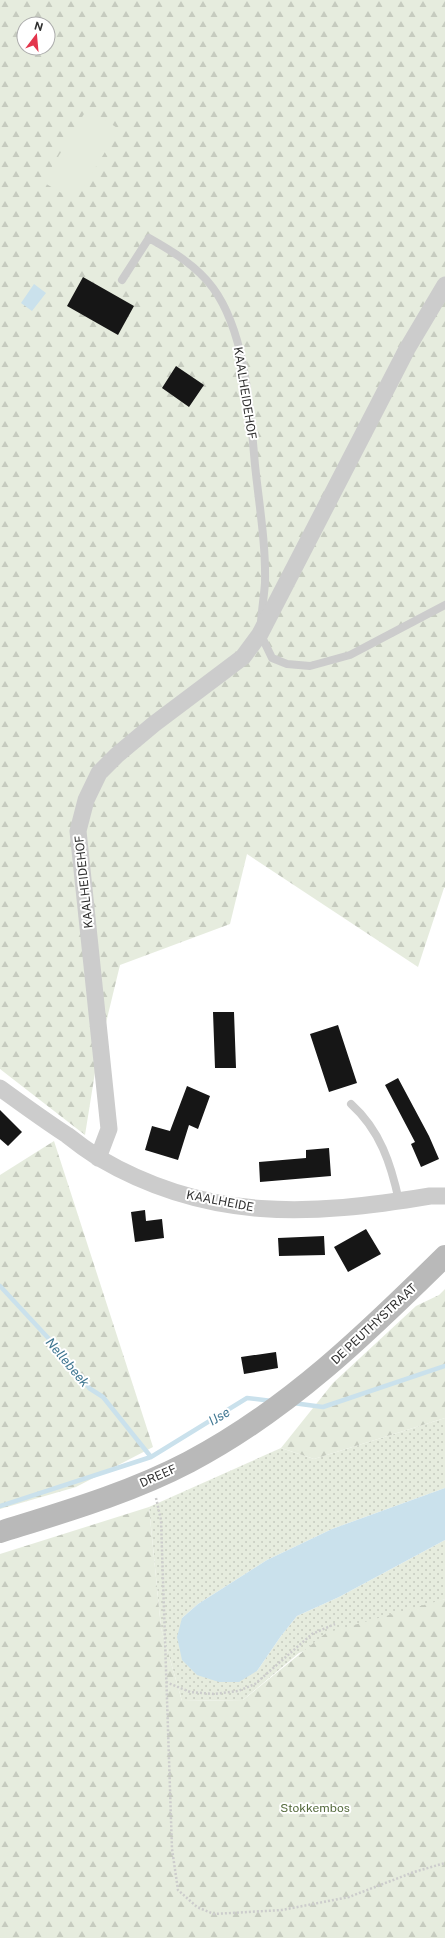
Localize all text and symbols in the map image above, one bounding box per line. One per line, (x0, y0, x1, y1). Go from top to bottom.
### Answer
north arrow (16, 16, 56, 56)
text: N (33, 19, 45, 33)
street label: KAALHEIDEHOF (231, 346, 259, 440)
street label: KAALHEIDEHOF (72, 835, 96, 929)
street label: KAALHEIDE (185, 1188, 255, 1214)
street label: DE PEUTHYSTRAAT (328, 1281, 420, 1367)
water label: Nellebeek (43, 1335, 92, 1390)
water label: IJse (206, 1404, 233, 1429)
street label: DREEF (138, 1462, 178, 1490)
park label: Stokkembos (280, 1801, 350, 1815)

